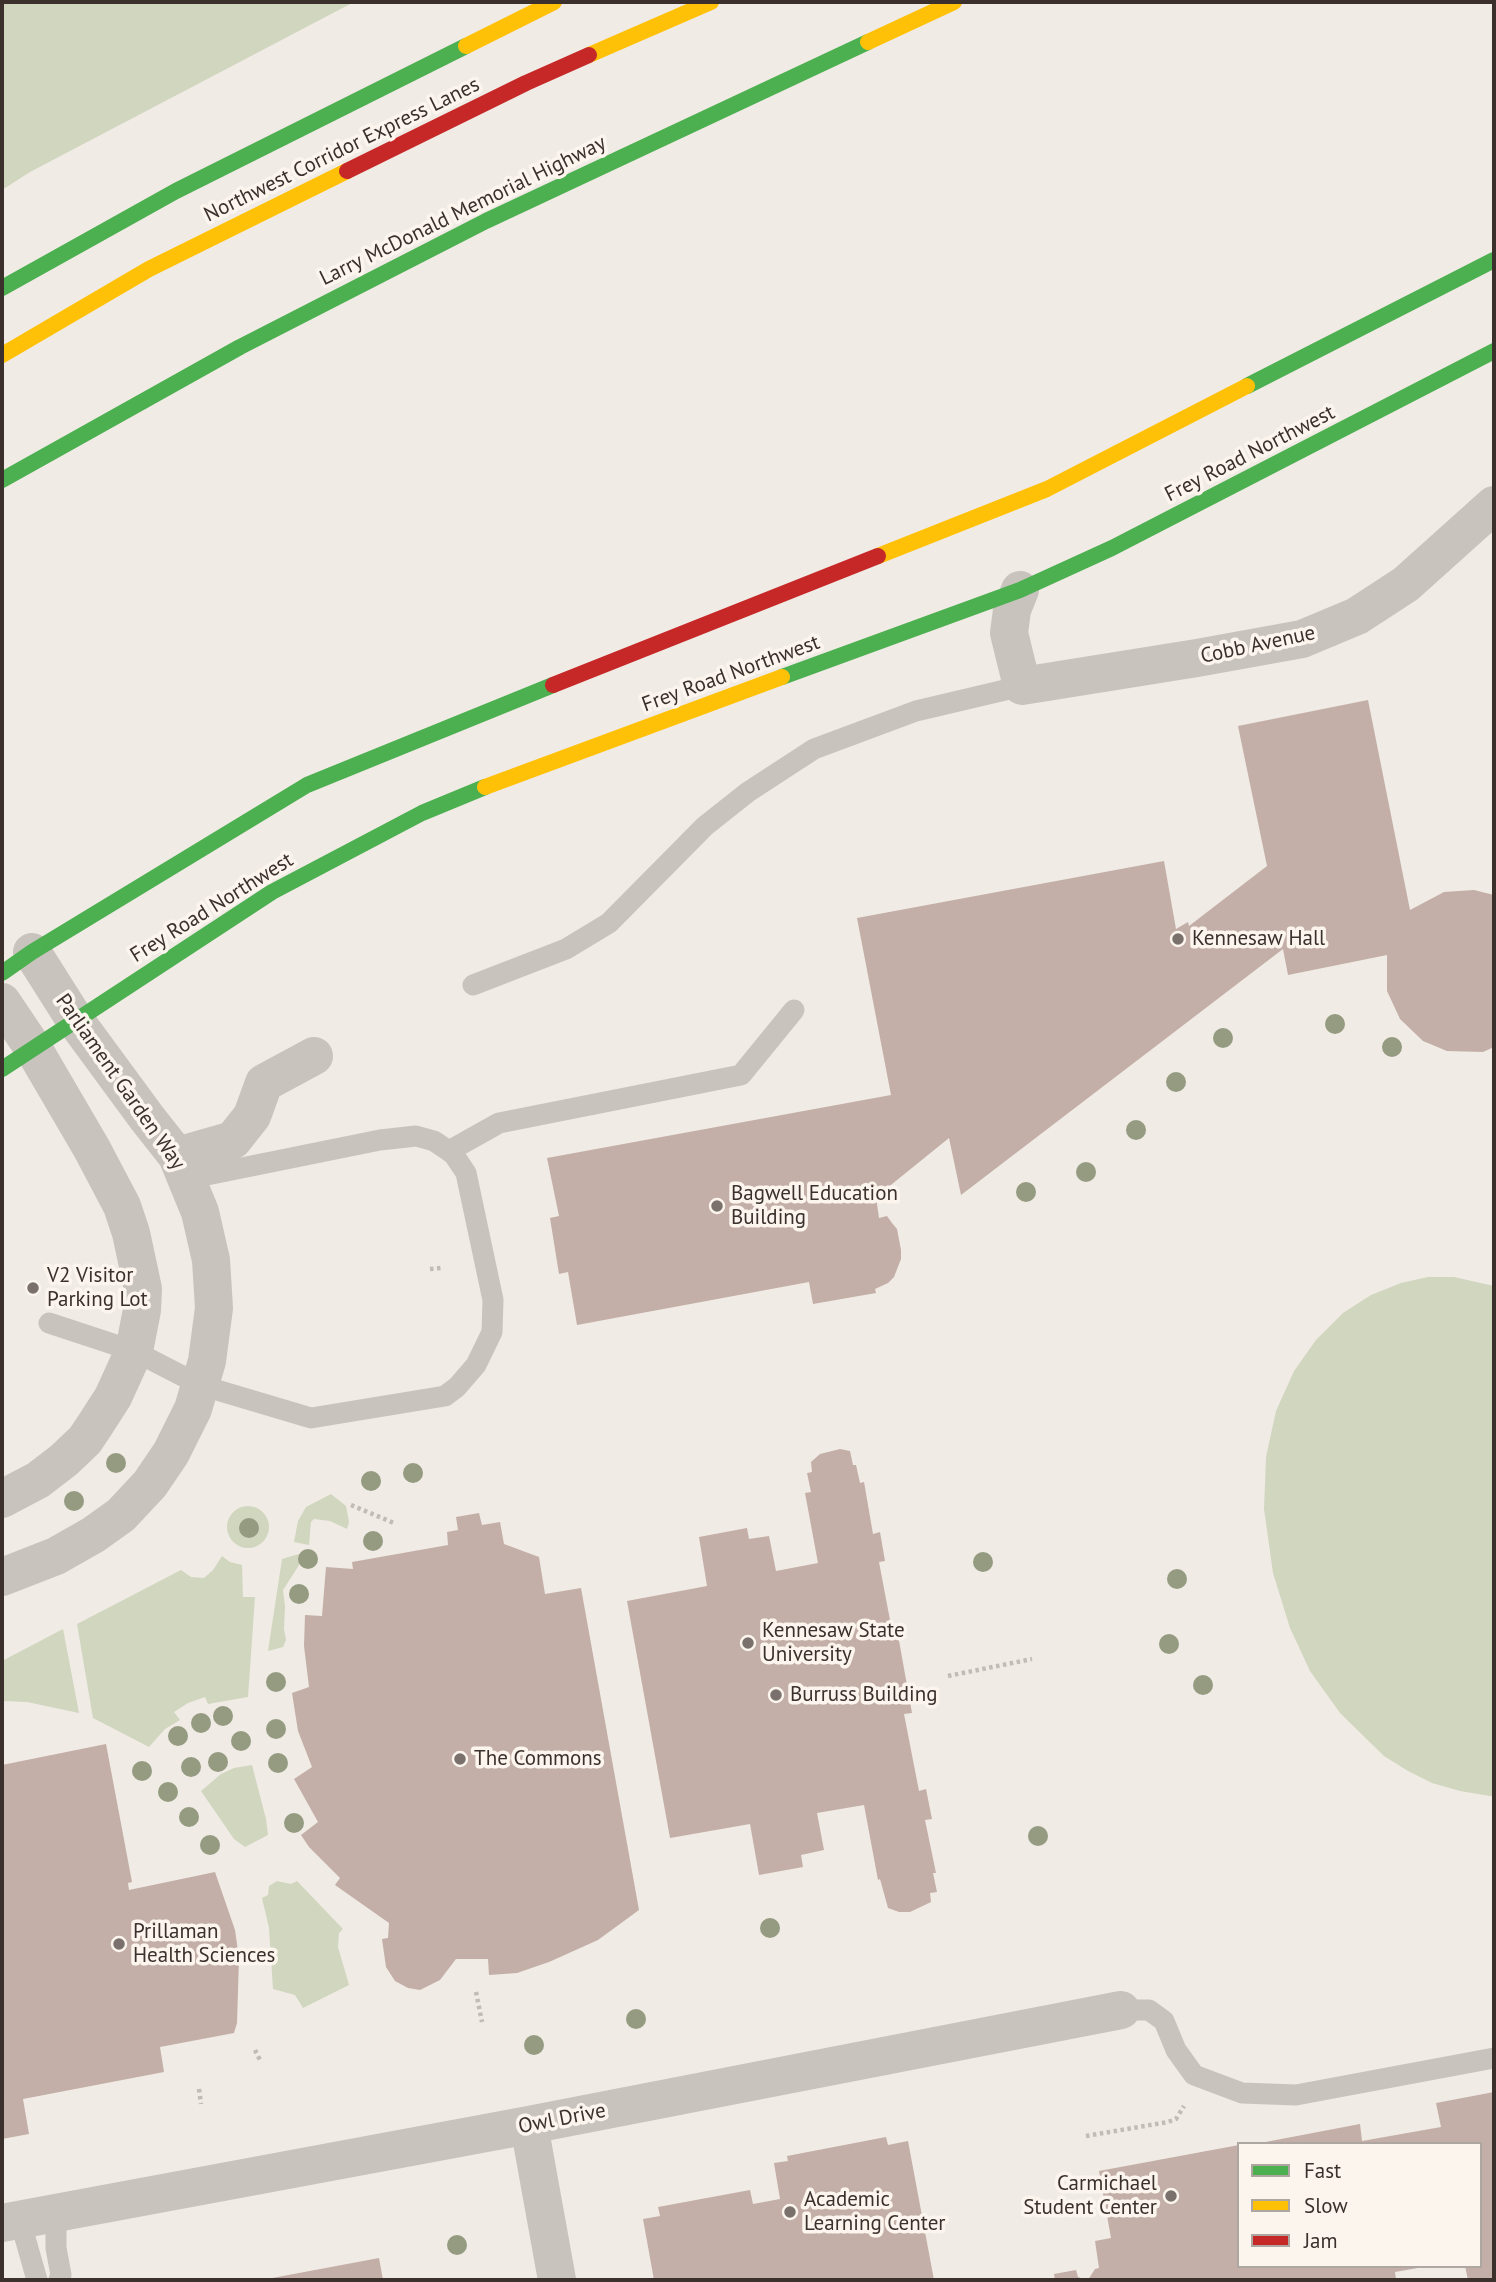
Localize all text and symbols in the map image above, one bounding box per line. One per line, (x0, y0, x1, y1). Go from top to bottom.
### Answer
street label: Northwest Corridor Express Lanes (200, 72, 484, 228)
street label: Larry McDonald Memorial Highway (316, 131, 610, 291)
street label: Frey Road Northwest (1161, 400, 1339, 508)
street label: Cobb Avenue (1198, 621, 1318, 669)
street label: Frey Road Northwest (639, 630, 823, 718)
street label: Frey Road Northwest (126, 848, 298, 968)
place label: Kennesaw Hall (1192, 926, 1325, 952)
marker: Kennesaw Hall (1170, 931, 1186, 947)
street label: Parliament Garden Way (50, 989, 190, 1175)
place label: Bagwell Education Building (731, 1181, 898, 1231)
marker: Bagwell Education Building (709, 1198, 725, 1214)
place label: V2 Visitor Parking Lot (47, 1263, 148, 1313)
marker: V2 Visitor Parking Lot (25, 1280, 41, 1296)
place label: Kennesaw State University (762, 1618, 905, 1668)
marker: Kennesaw State University (740, 1635, 756, 1651)
place label: Burruss Building (790, 1682, 938, 1708)
marker: Burruss Building (768, 1687, 784, 1703)
place label: The Commons (474, 1746, 602, 1772)
marker: The Commons (452, 1751, 468, 1767)
place label: Prillaman Health Sciences (133, 1919, 275, 1969)
marker: Prillaman Health Sciences (111, 1936, 127, 1952)
street label: Owl Drive (516, 2098, 608, 2140)
legend (1237, 2142, 1482, 2268)
text: Fast (1304, 2157, 1341, 2184)
place label: Carmichael Student Center (1023, 2171, 1157, 2221)
place label: Academic Learning Center (804, 2187, 945, 2237)
marker: Carmichael Student Center (1163, 2188, 1179, 2204)
text: Slow (1304, 2192, 1348, 2219)
marker: Academic Learning Center (782, 2204, 798, 2220)
text: Jam (1304, 2227, 1338, 2254)

